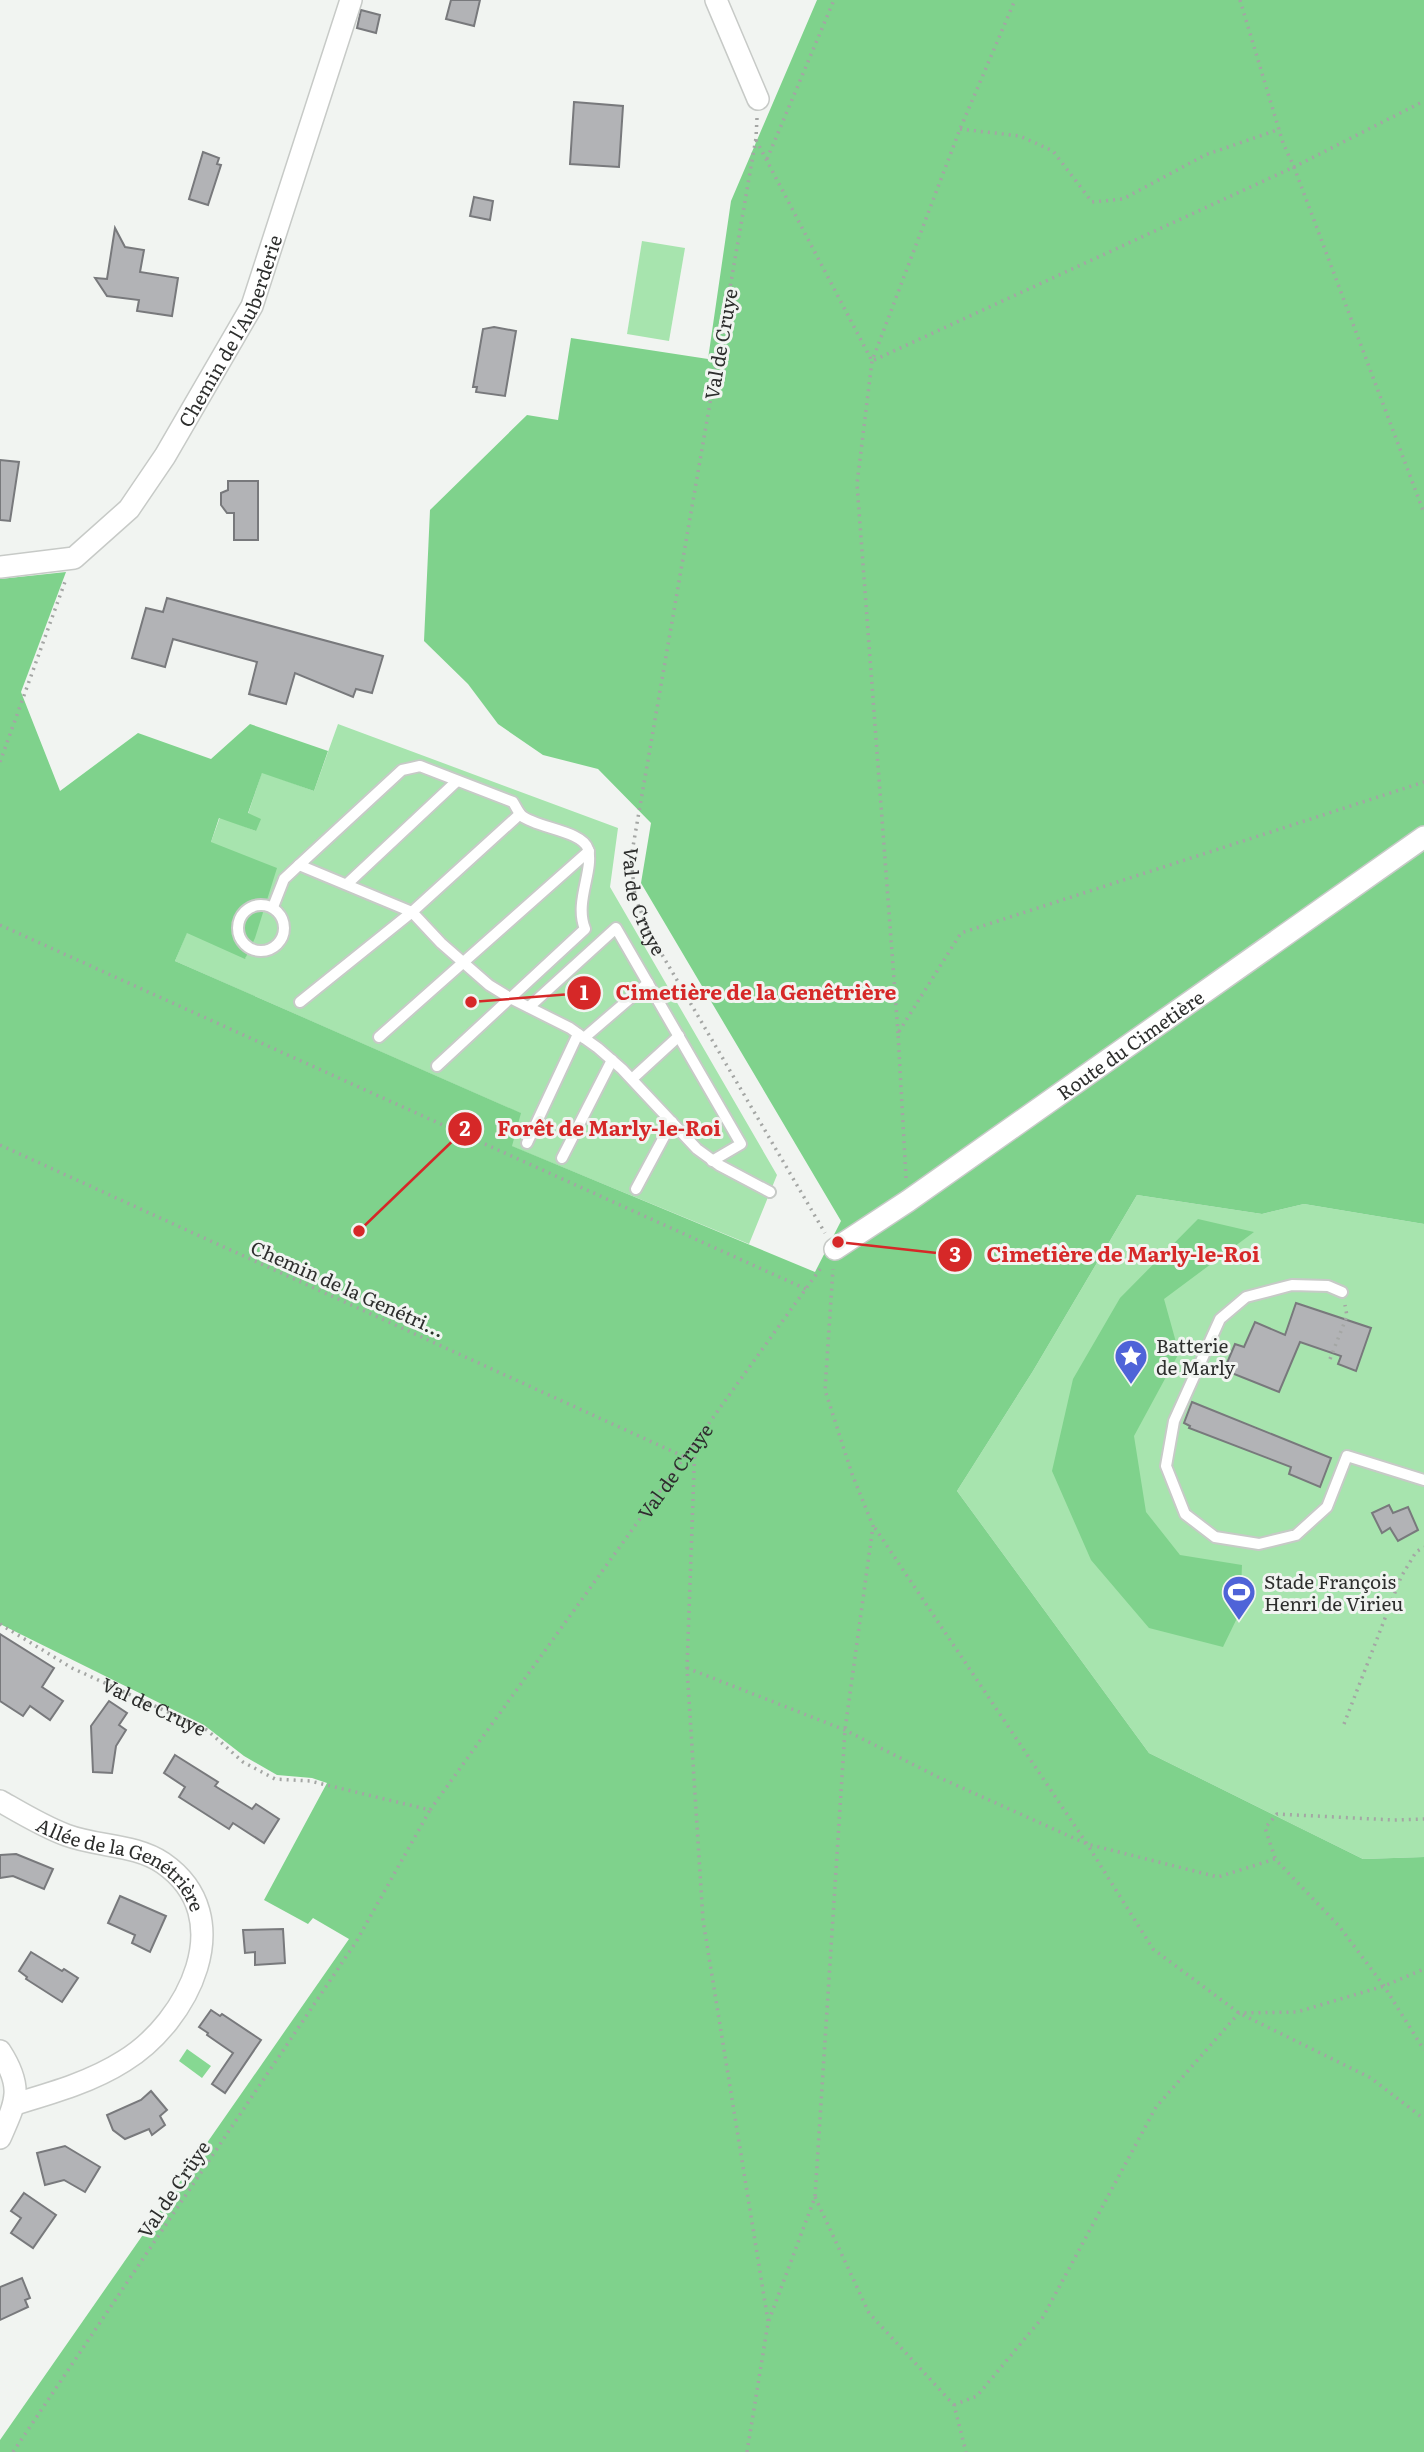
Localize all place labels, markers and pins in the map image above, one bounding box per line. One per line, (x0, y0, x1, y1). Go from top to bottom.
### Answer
callout: Cimetière de la Genêtrière (567, 972, 911, 1014)
callout: Forêt de Marly-le-Roi (448, 1108, 734, 1150)
callout: Cimetière de Marly-le-Roi (938, 1234, 1274, 1276)
place label: Batterie de Marly (1156, 1331, 1235, 1381)
place icon: Batterie de Marly (1112, 1337, 1150, 1386)
place label: Stade François Henri de Virieu (1264, 1567, 1403, 1617)
sports icon: Stade François Henri de Virieu (1220, 1573, 1258, 1622)

